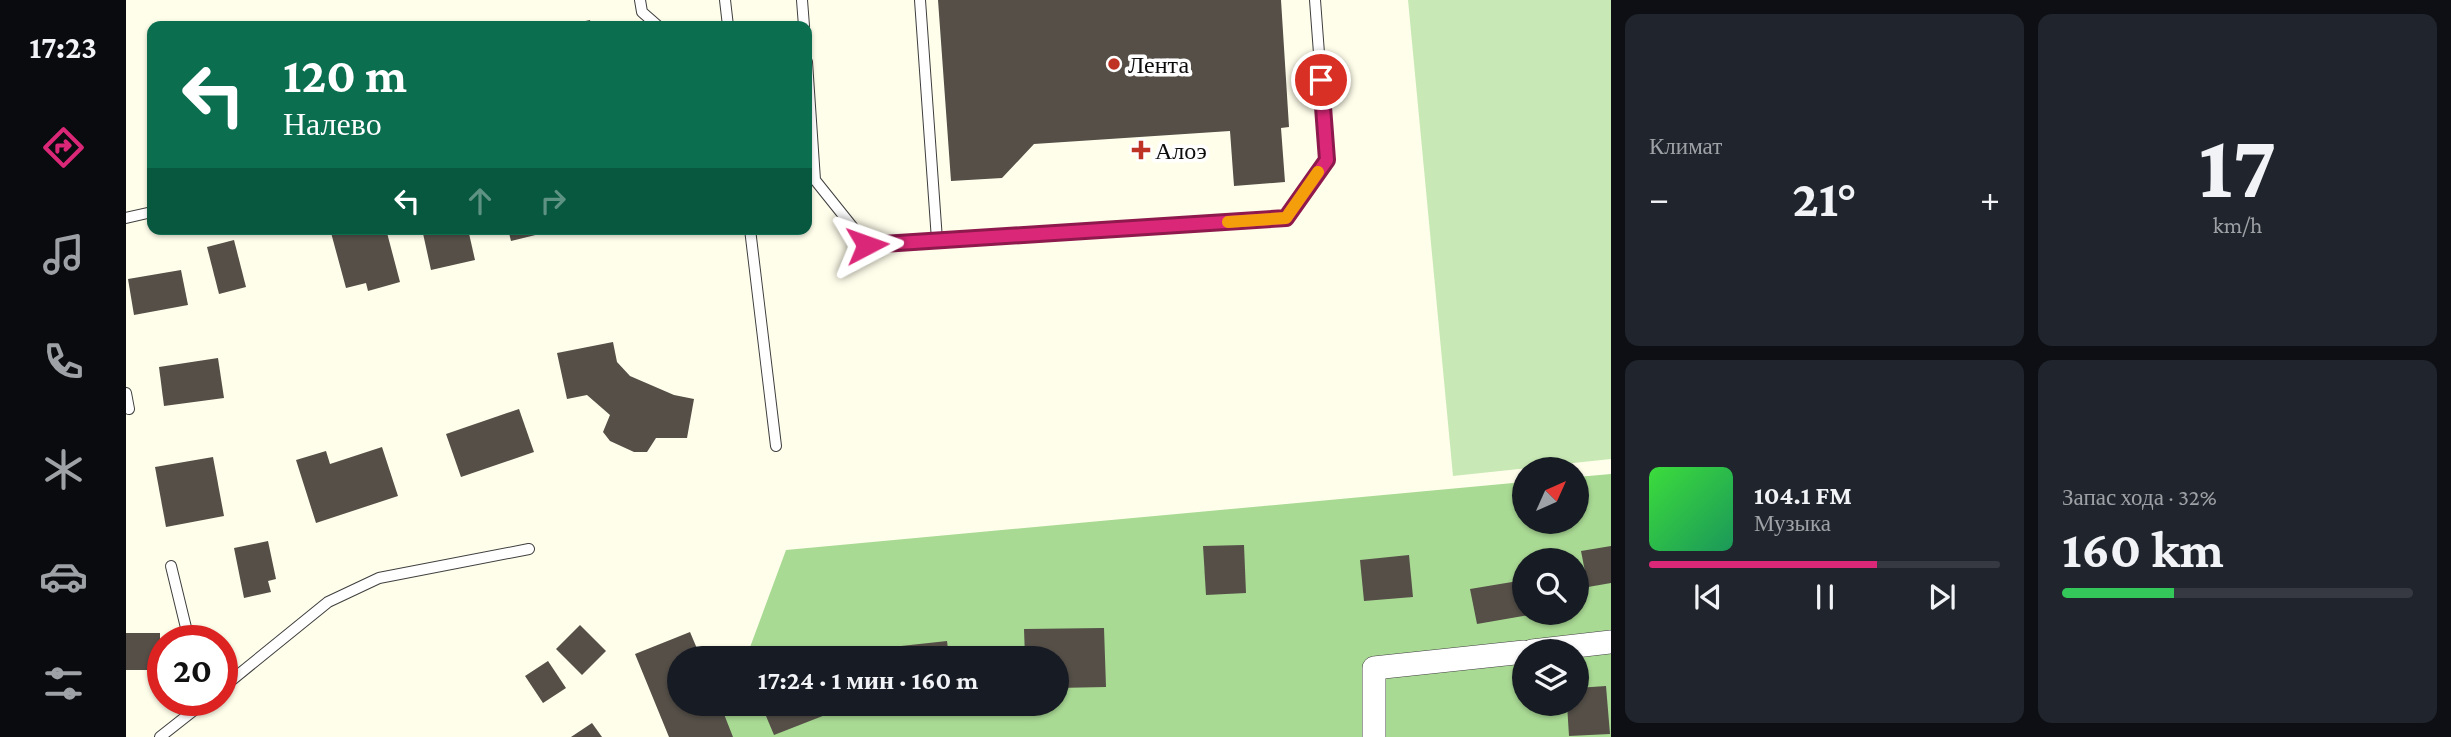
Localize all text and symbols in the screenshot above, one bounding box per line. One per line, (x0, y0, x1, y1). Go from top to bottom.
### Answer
text: 17:23 (29, 29, 97, 65)
text: 120 m (283, 48, 407, 103)
icon: left (168, 49, 259, 140)
pin (1291, 50, 1351, 110)
place label: Лента (1128, 51, 1189, 78)
marker: Лента (1106, 56, 1122, 72)
icon: arrive (1302, 61, 1340, 99)
text: Налево (283, 106, 382, 142)
text: 17 (2198, 115, 2277, 217)
icon: directions (39, 123, 88, 172)
text: Климат (1649, 133, 1722, 159)
place label: Алоэ (1155, 137, 1207, 164)
marker: Алоэ (1133, 142, 1149, 158)
text: 21° (1792, 169, 1857, 227)
text: − (1649, 177, 1669, 219)
text: + (1980, 177, 2000, 219)
icon: left (388, 182, 426, 220)
icon: ahead (461, 182, 499, 220)
icon: right (534, 182, 572, 220)
position arrow (830, 208, 904, 282)
text: km/h (2213, 212, 2262, 238)
icon: music (39, 230, 88, 279)
icon: phone (39, 337, 88, 386)
icon: climate (39, 445, 88, 494)
north arrow (1512, 457, 1589, 534)
map controls (1512, 457, 1589, 716)
text: 104.1 FM (1754, 481, 1852, 510)
text: Запас хода · 32% (2062, 484, 2217, 510)
text: Музыка (1754, 510, 1831, 536)
text: 160 km (2062, 520, 2224, 578)
button: search (1512, 548, 1589, 625)
icon: car (39, 552, 88, 601)
icon: previous (1689, 578, 1727, 616)
icon: pause (1806, 578, 1844, 616)
icon: next (1923, 578, 1961, 616)
speed limit sign: 20 (147, 625, 238, 716)
button: layers (1512, 639, 1589, 716)
icon: filters (39, 659, 88, 708)
text: 17:24 · 1 мин · 160 m (758, 666, 978, 695)

